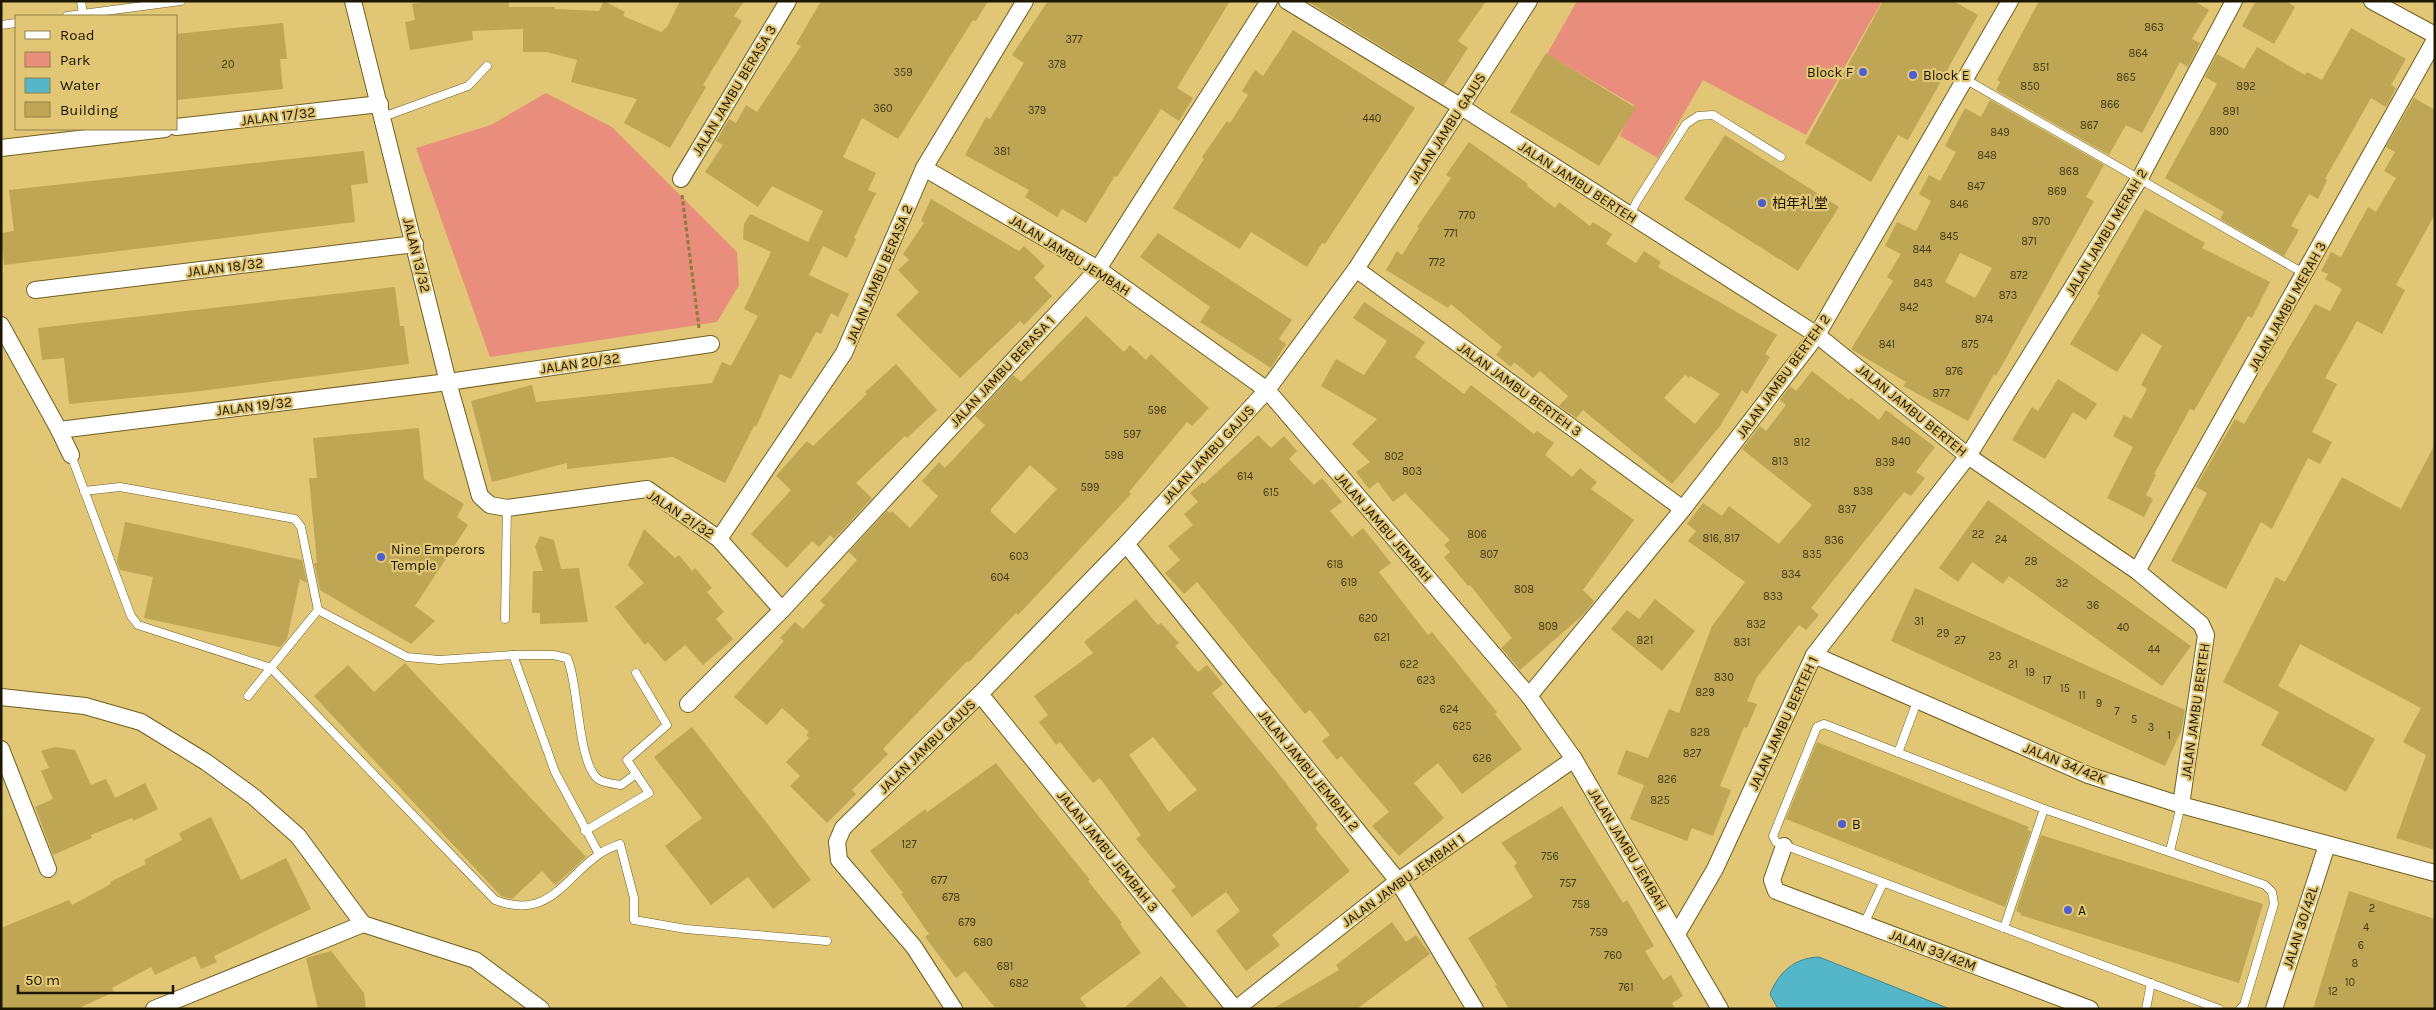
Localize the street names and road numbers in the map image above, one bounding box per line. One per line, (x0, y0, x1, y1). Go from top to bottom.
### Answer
street label: JALAN JAMBU BERASA 3 (689, 22, 780, 159)
street label: JALAN JAMBU GAJUS (1405, 70, 1489, 187)
street label: JALAN 17/32 (240, 104, 316, 129)
street label: JALAN JAMBU BERTEH (1516, 138, 1640, 227)
street label: JALAN JAMBU MERAH 2 (2062, 166, 2151, 299)
street label: JALAN JAMBU BERASA 2 (843, 202, 916, 346)
street label: JALAN JAMBU JEMBAH (1006, 211, 1133, 300)
street label: JALAN 13/32 (399, 216, 434, 294)
street label: JALAN JAMBU MERAH 3 (2245, 239, 2330, 374)
street label: JALAN 18/32 (186, 254, 264, 281)
street label: JALAN JAMBU BERTEH 2 (1733, 311, 1834, 441)
street label: JALAN JAMBU BERASA 1 (947, 312, 1058, 430)
street label: JALAN JAMBU BERTEH 3 (1454, 339, 1585, 440)
street label: JALAN 20/32 (539, 350, 621, 377)
street label: JALAN JAMBU BERTEH (1853, 361, 1970, 460)
street label: JALAN 19/32 (215, 393, 293, 420)
street label: JALAN JAMBU GAJUS (1158, 402, 1258, 507)
street label: JALAN JAMBU JEMBAH (1331, 469, 1436, 586)
street label: JALAN 21/32 (644, 487, 717, 542)
street label: JALAN JAMBU BERTEH (2178, 642, 2213, 780)
street label: JALAN JAMBU BERTEH 1 (1745, 654, 1822, 793)
street label: JALAN JAMBU GAJUS (875, 696, 979, 797)
street label: JALAN JAMBU JEMBAH 2 (1255, 706, 1363, 834)
street label: JALAN 34/42K (2021, 739, 2109, 788)
street label: JALAN JAMBU JEMBAH (1584, 785, 1671, 913)
street label: JALAN JAMBU JEMBAH 3 (1054, 787, 1162, 915)
street label: JALAN JAMBU JEMBAH 1 (1339, 830, 1468, 931)
street label: JALAN 30/42L (2279, 883, 2322, 971)
street label: JALAN 33/42M (1887, 926, 1979, 975)

